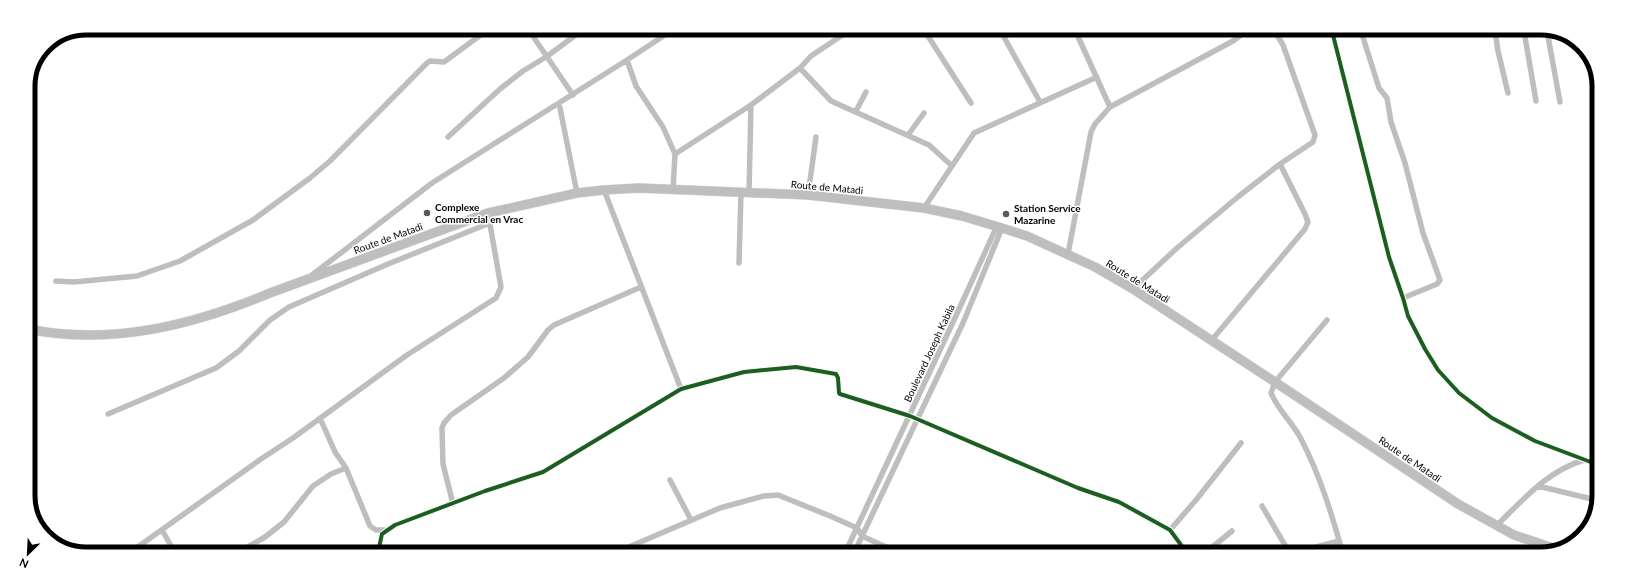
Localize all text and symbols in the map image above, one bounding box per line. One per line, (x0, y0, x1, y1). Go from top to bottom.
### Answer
street label: Route de Matadi (790, 178, 864, 196)
place label: Complexe Commercial en Vrac (435, 201, 523, 225)
place label: Station Service Mazarine (1014, 202, 1081, 226)
marker: Complexe Commercial en Vrac (422, 208, 432, 218)
marker: Station Service Mazarine (1001, 209, 1011, 219)
street label: Route de Matadi (352, 220, 424, 256)
street label: Route de Matadi (1104, 257, 1172, 305)
street label: Boulevard Joseph Kabila (901, 302, 957, 404)
street label: Route de Matadi (1377, 434, 1443, 484)
north arrow (8, 534, 48, 574)
text: N (17, 556, 30, 571)

